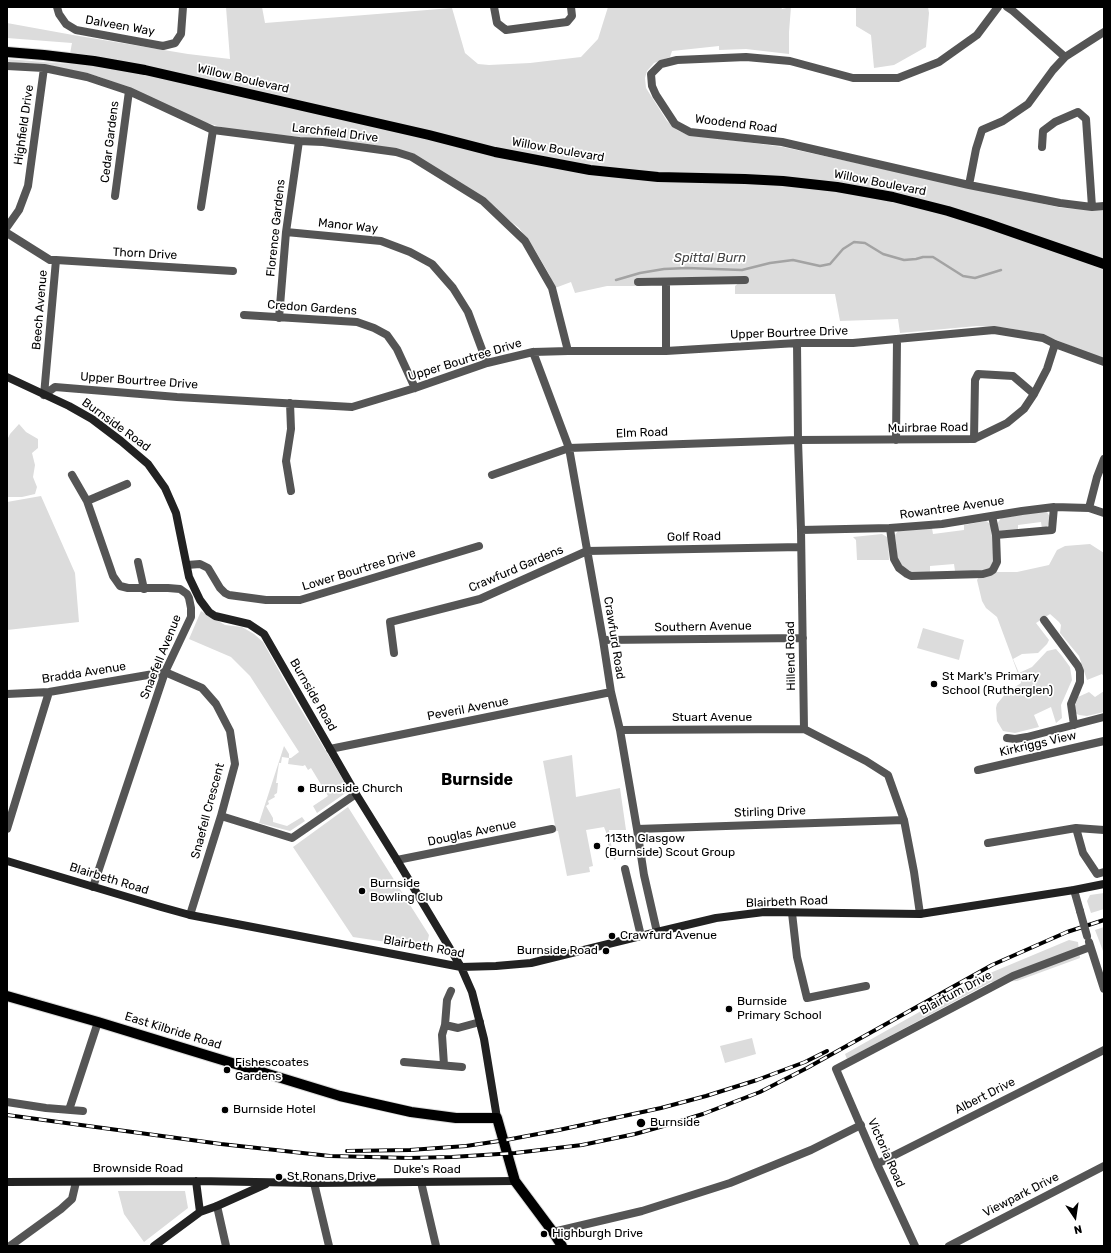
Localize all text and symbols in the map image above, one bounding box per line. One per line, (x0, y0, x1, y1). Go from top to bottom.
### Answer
street label: Dalveen Way (84, 13, 156, 39)
street label: Willow Boulevard (196, 61, 290, 97)
street label: Highfield Drive (11, 84, 37, 166)
street label: Cedar Gardens (98, 100, 122, 184)
street label: Woodend Road (694, 112, 778, 136)
street label: Larchfield Drive (291, 121, 379, 145)
street label: Willow Boulevard (511, 135, 605, 165)
street label: Willow Boulevard (833, 167, 927, 199)
street label: Florence Gardens (264, 179, 288, 277)
street label: Manor Way (317, 216, 379, 236)
street label: Thorn Drive (112, 245, 178, 263)
water label: Spittal Burn (674, 250, 746, 266)
street label: Beech Avenue (29, 269, 51, 351)
street label: Credon Gardens (267, 298, 357, 318)
street label: Upper Bourtree Drive (730, 324, 848, 342)
street label: Upper Bourtree Drive (406, 336, 524, 384)
street label: Upper Bourtree Drive (80, 370, 198, 392)
street label: Burnside Road (79, 395, 153, 455)
street label: Muirbrae Road (888, 420, 968, 436)
street label: Elm Road (616, 425, 668, 441)
street label: Rowantree Avenue (899, 494, 1005, 522)
street label: Golf Road (667, 529, 721, 545)
street label: Crawfurd Gardens (466, 543, 566, 595)
street label: Lower Bourtree Drive (300, 546, 418, 594)
street label: Crawfurd Road (600, 596, 628, 680)
street label: Snaefell Avenue (137, 613, 185, 701)
street label: Southern Avenue (654, 619, 752, 635)
street label: Hillend Road (783, 621, 799, 691)
street label: Burnside Road (286, 656, 340, 734)
street label: Bradda Avenue (41, 659, 127, 687)
place label: St Mark's Primary School (Rutherglen) (942, 670, 1053, 698)
marker: St Mark's Primary School (Rutherglen) (929, 679, 939, 689)
street label: Peveril Avenue (426, 694, 510, 724)
street label: Stuart Avenue (672, 711, 752, 725)
street label: Kirkriggs View (998, 728, 1078, 760)
street label: Snaefell Crescent (188, 762, 228, 860)
district label: Burnside (441, 770, 513, 790)
place label: Burnside Church (309, 782, 403, 796)
marker: Burnside Church (296, 784, 306, 794)
street label: Stirling Drive (734, 804, 806, 820)
street label: Douglas Avenue (426, 817, 518, 849)
place label: 113th Glasgow (Burnside) Scout Group (605, 832, 735, 860)
marker: 113th Glasgow (Burnside) Scout Group (592, 841, 602, 851)
street label: Blairbeth Road (68, 860, 150, 898)
place label: Burnside Bowling Club (370, 877, 443, 905)
marker: Burnside Bowling Club (357, 886, 367, 896)
street label: Blairbeth Road (746, 893, 828, 911)
place label: Crawfurd Avenue (620, 929, 717, 943)
marker: Crawfurd Avenue (607, 931, 617, 941)
street label: Blairbeth Road (382, 933, 466, 961)
place label: Burnside Road (517, 944, 598, 958)
marker: Burnside Road (601, 946, 611, 956)
street label: Blairtum Drive (918, 968, 994, 1018)
place label: Burnside Primary School (737, 995, 822, 1023)
marker: Burnside Primary School (724, 1004, 734, 1014)
street label: East Kilbride Road (123, 1009, 223, 1053)
place label: Fishescoates Gardens (235, 1056, 309, 1084)
marker: Fishescoates Gardens (222, 1065, 232, 1075)
street label: Albert Drive (952, 1075, 1018, 1117)
place label: Burnside Hotel (233, 1103, 316, 1117)
marker: Burnside Hotel (220, 1105, 230, 1115)
place label: Burnside (650, 1116, 700, 1130)
street label: Victoria Road (864, 1116, 908, 1190)
marker: Burnside (635, 1117, 647, 1129)
street label: Brownside Road (93, 1162, 183, 1176)
street label: Duke's Road (393, 1163, 461, 1177)
place label: St Ronans Drive (287, 1170, 376, 1184)
street label: Viewpark Drive (981, 1170, 1061, 1220)
marker: St Ronans Drive (274, 1172, 284, 1182)
north arrow (1055, 1197, 1095, 1237)
text: N (1072, 1222, 1083, 1236)
place label: Highburgh Drive (552, 1227, 643, 1241)
marker: Highburgh Drive (539, 1229, 549, 1239)

